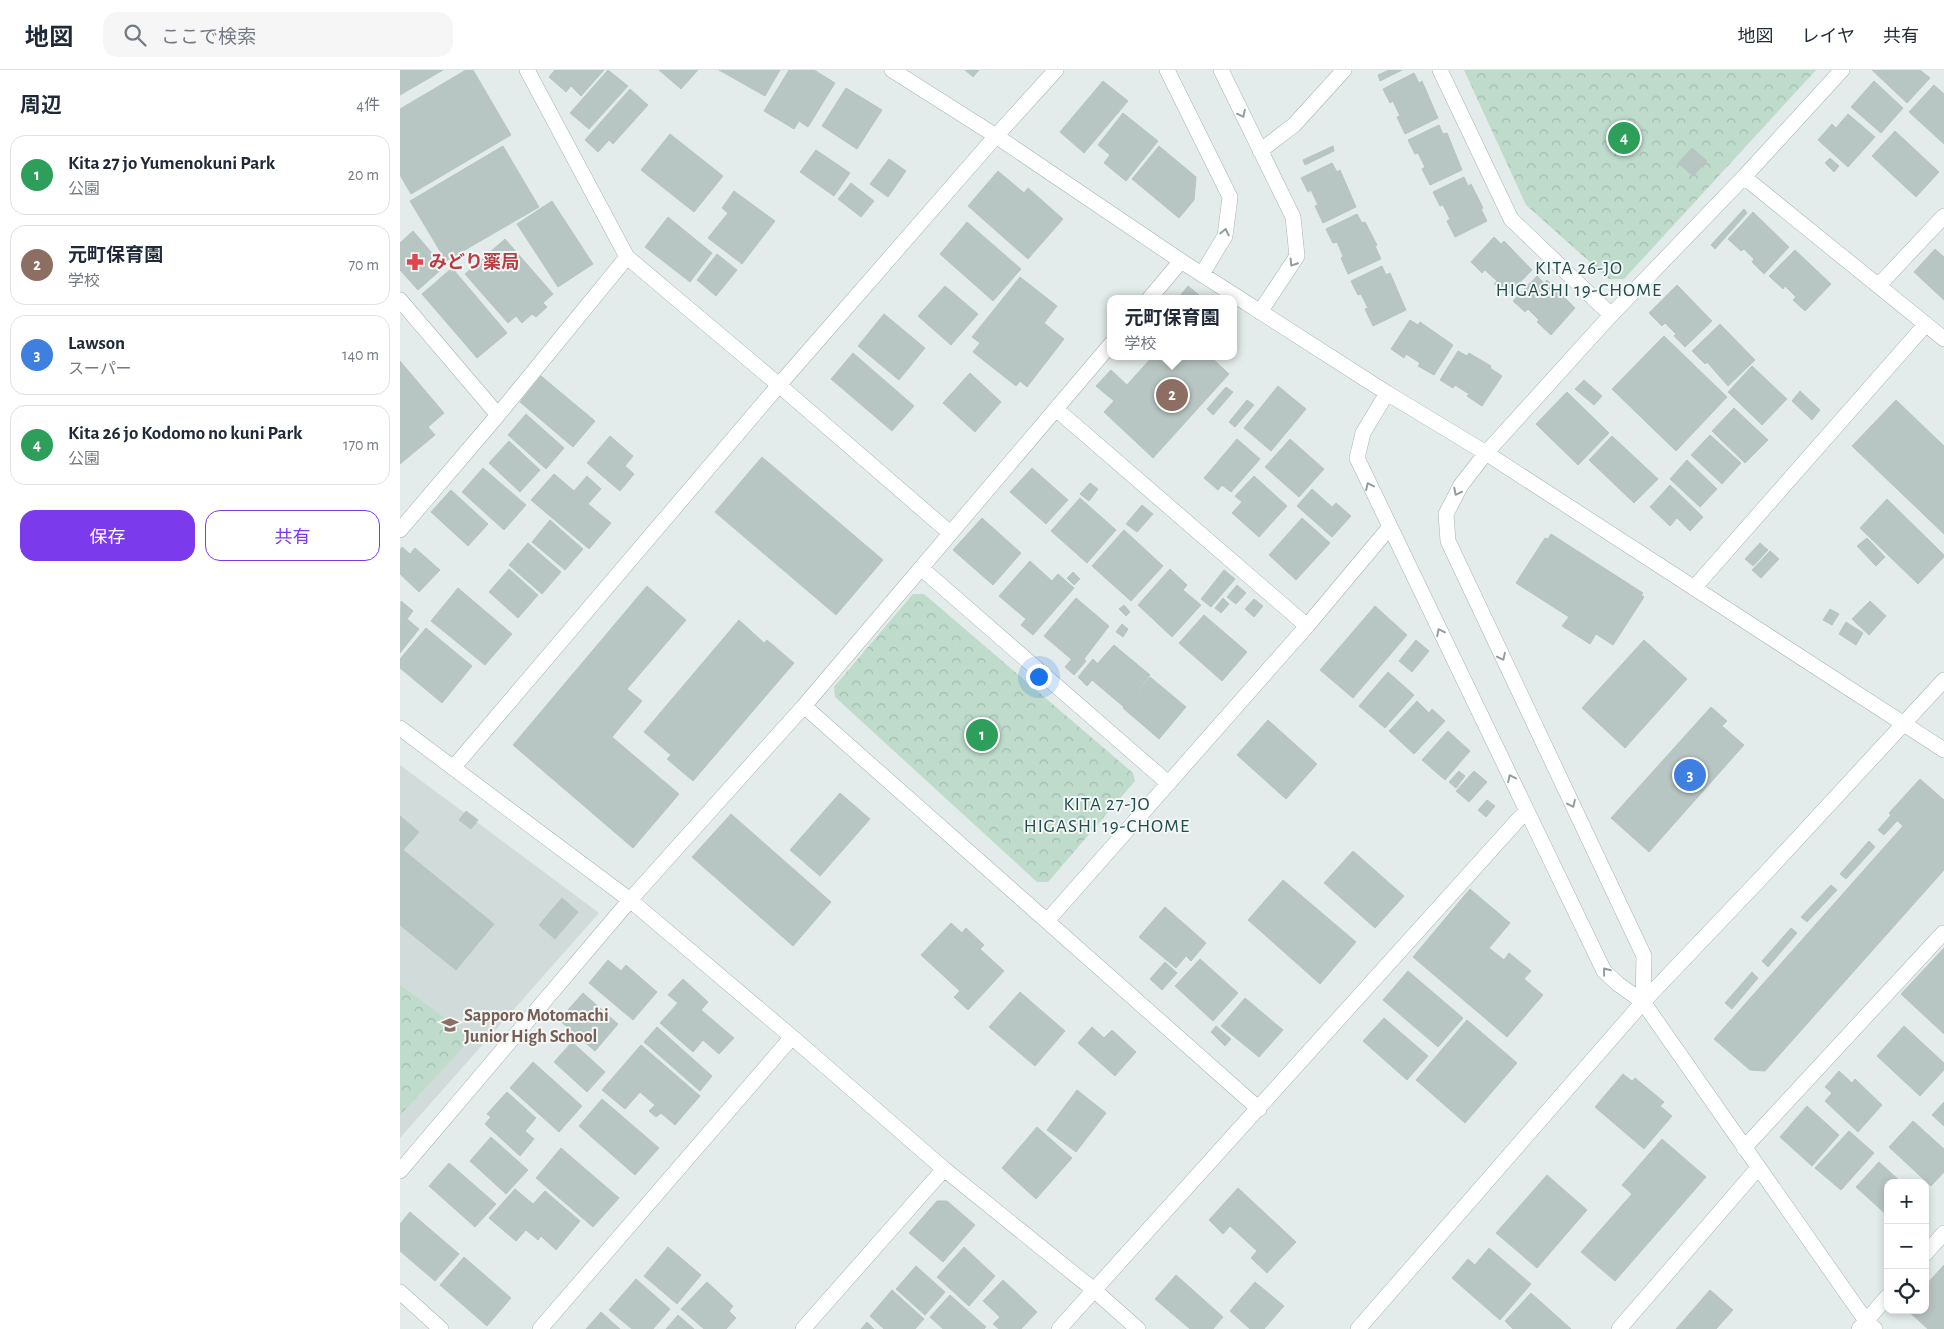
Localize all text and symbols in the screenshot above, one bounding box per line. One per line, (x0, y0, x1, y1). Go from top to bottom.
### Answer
search box (103, 12, 453, 57)
icon: search (121, 21, 149, 49)
text: 地図 (25, 26, 73, 50)
text: ここで検索 (161, 28, 256, 47)
text: 地図 (1738, 28, 1774, 46)
text: レイヤ (1802, 28, 1855, 46)
text: 共有 (1883, 28, 1919, 46)
text: 周辺 (20, 95, 62, 116)
text: 4件 (356, 97, 380, 113)
one-way arrow (1236, 109, 1246, 118)
pin: 4 (1608, 119, 1640, 157)
text: Kita 27 jo Yumenokuni Park (68, 154, 275, 173)
text: 1 (34, 167, 40, 183)
text: 20 m (348, 167, 379, 183)
text: 公園 (68, 181, 100, 197)
one-way arrow (1219, 227, 1230, 236)
text: 元町保育園 (68, 246, 163, 265)
pharmacy icon: みどり薬局 (405, 252, 425, 272)
place label: みどり薬局 (429, 252, 519, 272)
text: 2 (33, 257, 41, 273)
text: 70 m (348, 257, 379, 273)
one-way arrow (1289, 258, 1299, 267)
district label: KITA 26-JO HIGASHI 19-CHOME (1496, 259, 1662, 300)
text: 学校 (68, 273, 100, 289)
popup (1107, 295, 1237, 360)
text: 元町保育園 (1124, 309, 1220, 328)
text: Lawson (68, 334, 125, 353)
text: 学校 (1124, 336, 1157, 352)
text: 3 (34, 347, 40, 363)
text: 140 m (342, 347, 379, 363)
text: スーパー (68, 361, 132, 377)
pin: 2 (1156, 376, 1188, 414)
text: Kita 26 jo Kodomo no kuni Park (68, 424, 302, 443)
text: 4 (33, 437, 41, 453)
text: 170 m (343, 437, 379, 453)
text: 公園 (68, 451, 100, 467)
one-way arrow (1365, 482, 1376, 491)
one-way arrow (1453, 487, 1463, 496)
button: 保存 (20, 510, 195, 561)
button: 共有 (205, 510, 380, 561)
one-way arrow (1435, 628, 1446, 637)
one-way arrow (1496, 652, 1506, 661)
your location (1026, 664, 1052, 690)
pin: 1 (966, 716, 998, 754)
pin: 3 (1674, 756, 1706, 794)
one-way arrow (1507, 775, 1517, 784)
district label: KITA 27-JO HIGASHI 19-CHOME (1024, 795, 1190, 836)
one-way arrow (1566, 799, 1576, 808)
one-way arrow (1603, 967, 1612, 977)
place label: Sapporo Motomachi Junior High School (464, 1007, 609, 1046)
school or university icon: Sapporo Motomachi Junior High School (440, 1015, 460, 1035)
map controls (1884, 1179, 1929, 1314)
button: + (1884, 1179, 1929, 1224)
button: − (1884, 1224, 1929, 1269)
button: locate (1884, 1269, 1929, 1314)

